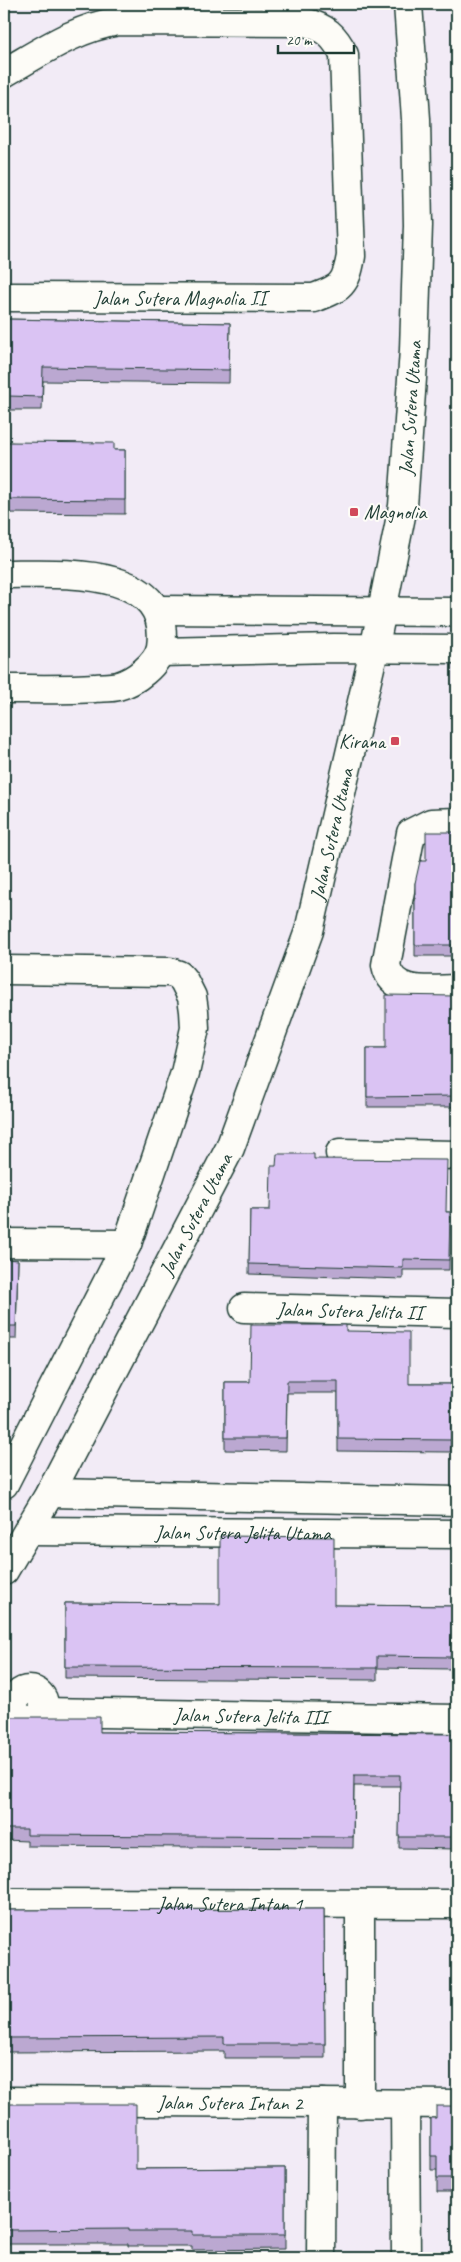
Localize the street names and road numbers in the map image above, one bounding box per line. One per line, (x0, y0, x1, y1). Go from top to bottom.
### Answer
street label: Jalan Sutera Magnolia II (93, 286, 270, 311)
street label: Jalan Sutera Utama (393, 339, 427, 477)
street label: Jalan Sutera Utama (304, 765, 359, 904)
street label: Jalan Sutera Utama (153, 1148, 238, 1281)
street label: Jalan Sutera Jelita II (276, 1296, 427, 1325)
street label: Jalan Sutera Jelita Utama (154, 1519, 332, 1546)
street label: Jalan Sutera Jelita III (173, 1702, 332, 1729)
street label: Jalan Sutera Intan 1 (156, 1891, 304, 1916)
street label: Jalan Sutera Intan 2 (156, 2090, 305, 2115)

